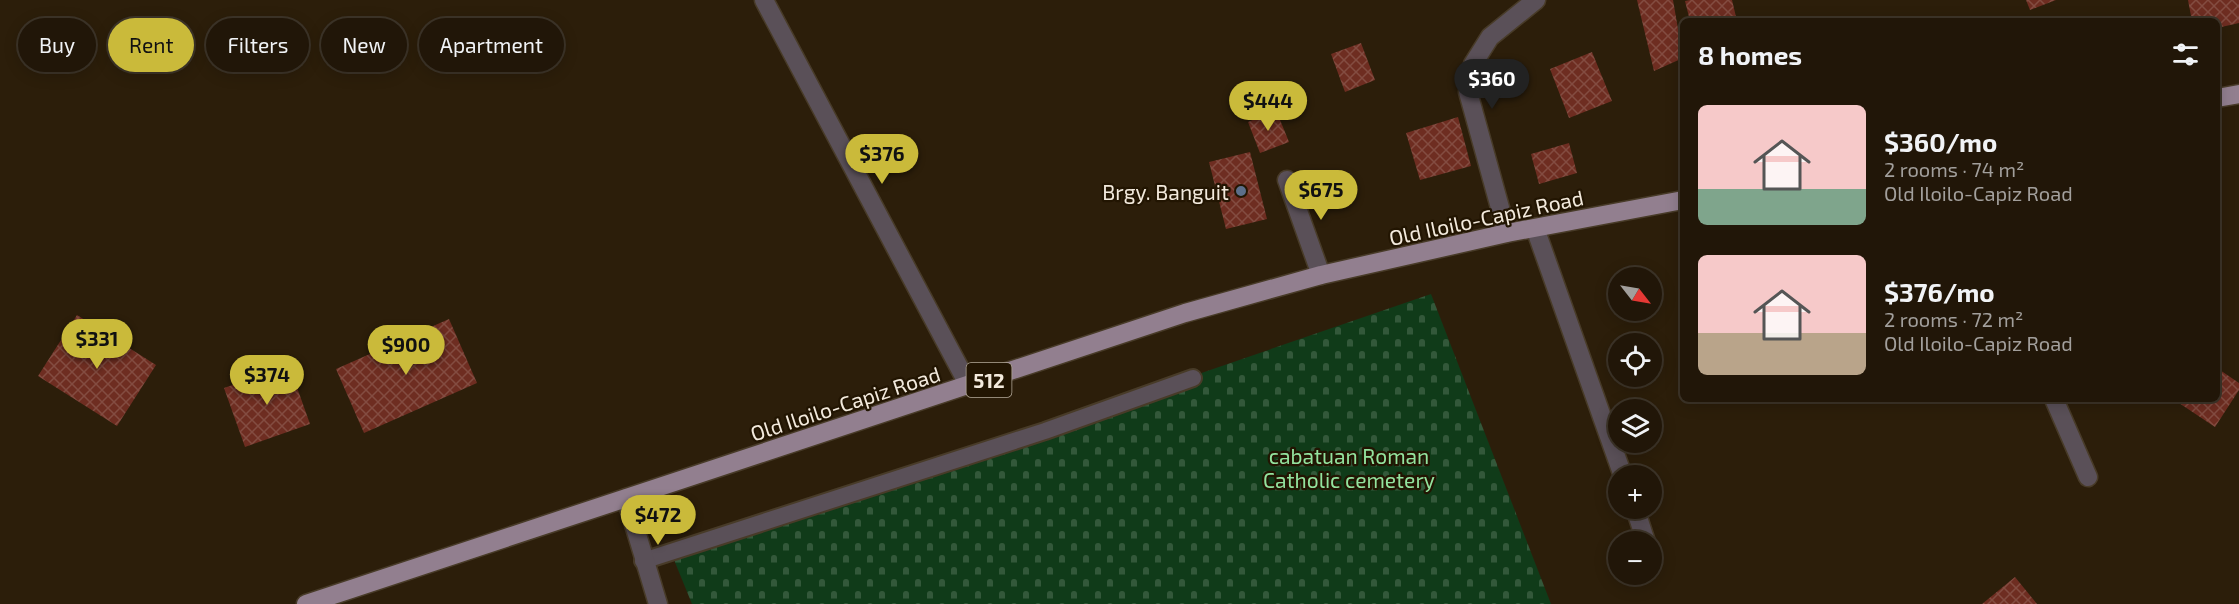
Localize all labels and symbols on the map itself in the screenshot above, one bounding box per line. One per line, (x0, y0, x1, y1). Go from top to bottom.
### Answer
pin: $360 (1456, 59, 1528, 110)
pin: $444 (1232, 81, 1304, 132)
pin: $376 (846, 134, 918, 185)
pin: $675 (1285, 170, 1357, 221)
place label: Brgy. Banguit (1102, 179, 1229, 204)
marker: Brgy. Banguit (1234, 184, 1248, 198)
street label: Old Iloilo-Capiz Road (1387, 184, 1585, 250)
north arrow (1608, 267, 1662, 321)
pin: $331 (61, 319, 133, 370)
pin: $900 (370, 325, 442, 376)
pin: $374 (231, 355, 303, 406)
street label: Old Iloilo-Capiz Road (747, 361, 943, 445)
road number: 512 (966, 363, 1012, 397)
park label: cabatuan Roman Catholic cemetery (1263, 443, 1435, 492)
pin: $472 (622, 495, 694, 546)

